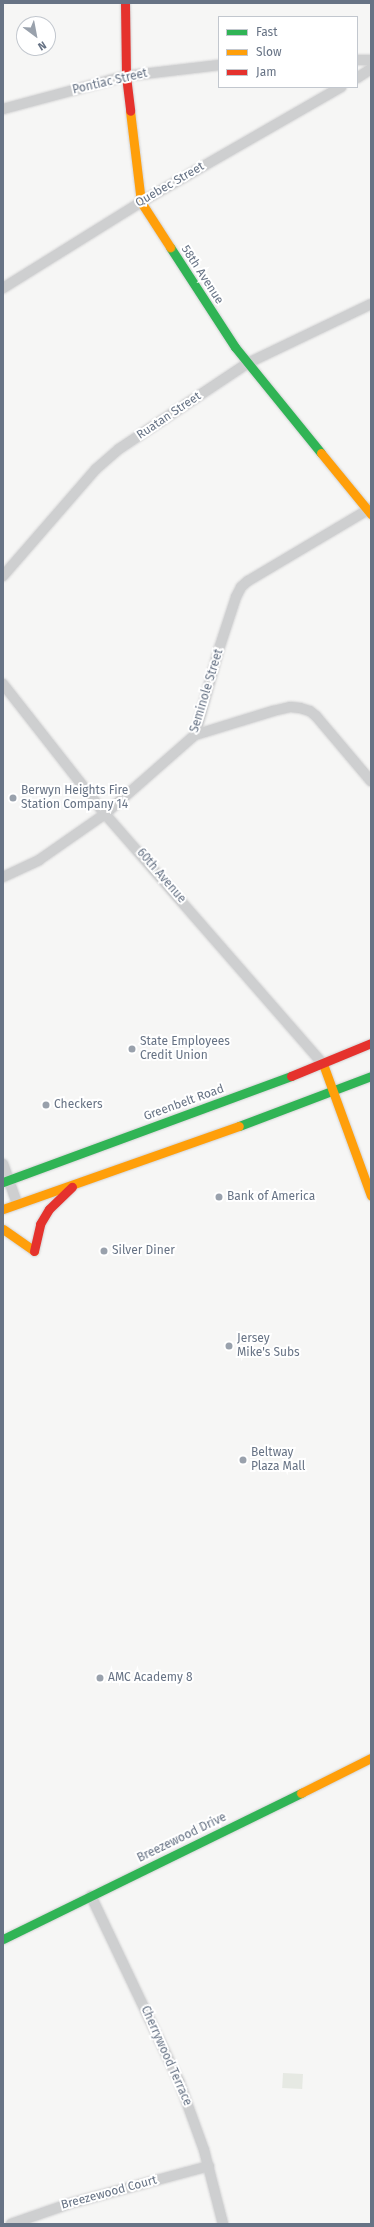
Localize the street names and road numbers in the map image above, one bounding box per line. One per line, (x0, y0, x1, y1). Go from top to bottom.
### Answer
street label: Pontiac Street (71, 66, 149, 98)
street label: Quebec Street (133, 160, 207, 210)
street label: 58th Avenue (178, 243, 226, 307)
street label: Ruatan Street (134, 389, 204, 443)
street label: Seminole Street (187, 648, 227, 734)
street label: 60th Avenue (133, 846, 189, 906)
street label: Greenbelt Road (142, 1082, 226, 1124)
street label: Breezewood Drive (135, 1810, 229, 1866)
street label: Cherrywood Terrace (137, 2004, 195, 2108)
street label: Breezewood Court (59, 2173, 159, 2213)

